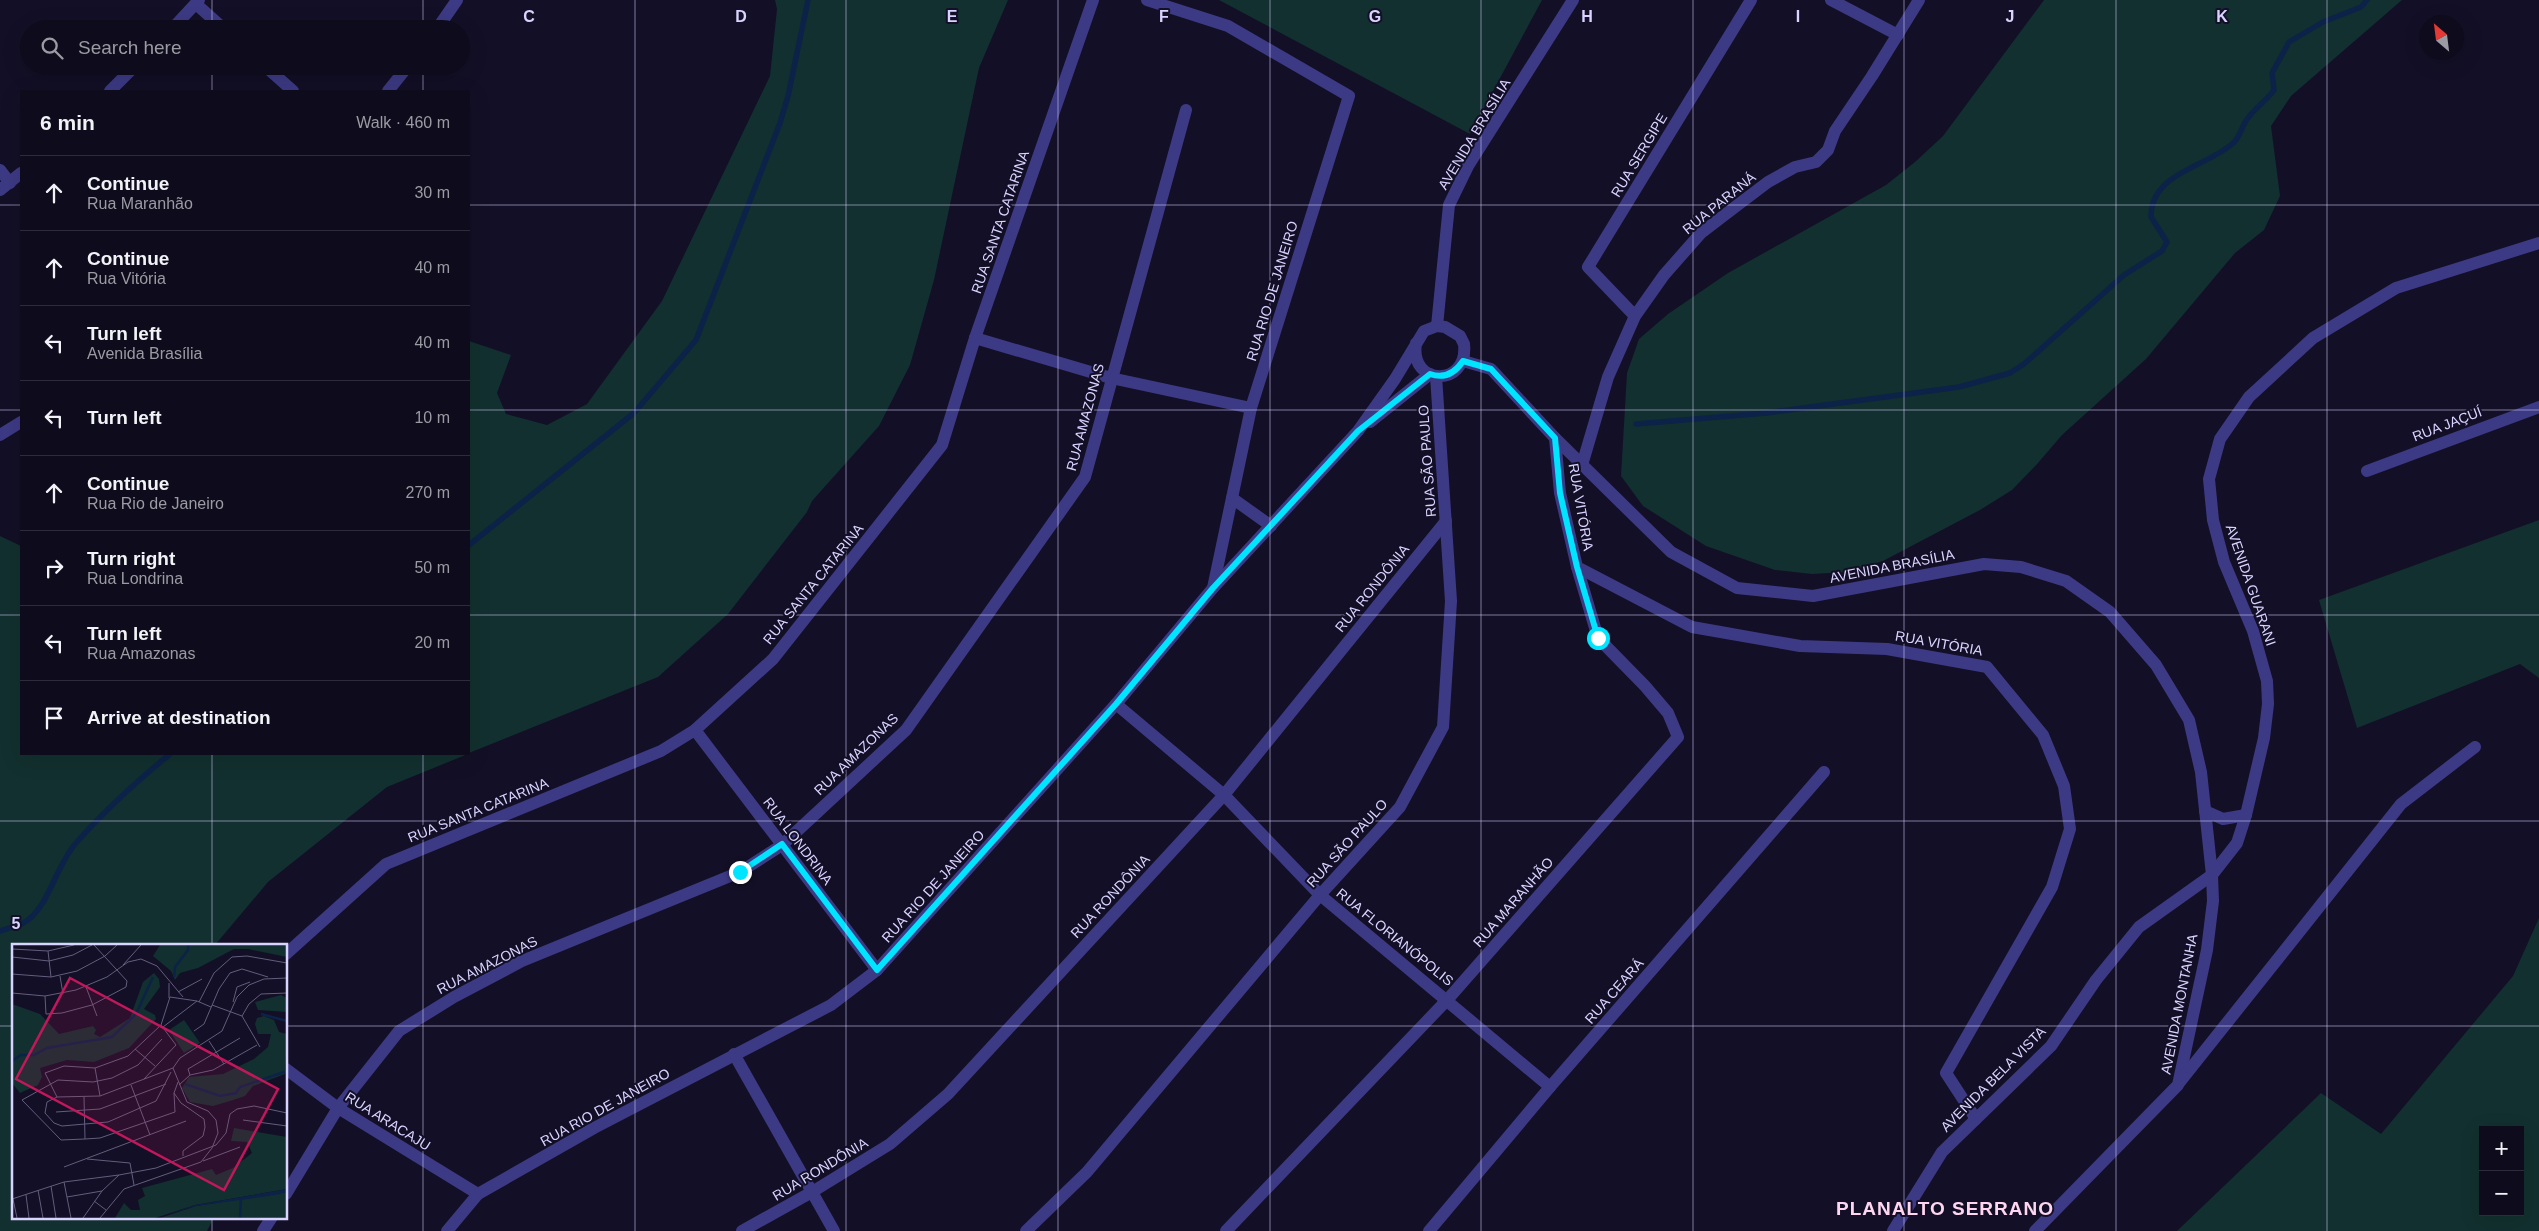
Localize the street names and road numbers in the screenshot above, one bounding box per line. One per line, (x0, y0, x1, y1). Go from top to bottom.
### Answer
street label: AVENIDA BRASÍLIA (1435, 75, 1514, 192)
street label: RUA SERGIPE (1608, 110, 1670, 200)
street label: RUA SANTA CATARINA (968, 148, 1032, 296)
street label: RUA PARANÁ (1679, 168, 1759, 237)
street label: RUA RIO DE JANEIRO (1243, 219, 1301, 363)
street label: RUA AMAZONAS (1063, 362, 1107, 472)
street label: RUA JAÇUÍ (2410, 403, 2484, 445)
street label: RUA SÃO PAULO (1415, 404, 1439, 518)
street label: RUA VITÓRIA (1565, 462, 1597, 553)
street label: RUA SANTA CATARINA (760, 520, 867, 647)
street label: AVENIDA GUARANI (2223, 522, 2279, 648)
street label: RUA RONDÔNIA (1332, 540, 1413, 635)
street label: AVENIDA BRASÍLIA (1828, 546, 1956, 586)
street label: RUA VITÓRIA (1894, 627, 1985, 659)
street label: RUA AMAZONAS (811, 710, 901, 798)
street label: RUA SANTA CATARINA (405, 774, 551, 846)
street label: RUA LONDRINA (760, 794, 836, 888)
street label: RUA SÃO PAULO (1303, 796, 1391, 890)
street label: RUA RIO DE JANEIRO (878, 827, 988, 945)
street label: RUA RONDÔNIA (1067, 851, 1153, 941)
street label: RUA MARANHÃO (1470, 854, 1556, 950)
street label: RUA FLORIANÓPOLIS (1333, 885, 1457, 989)
street label: AVENIDA MONTANHA (2158, 932, 2201, 1076)
street label: RUA AMAZONAS (434, 933, 540, 997)
street label: RUA CEARÁ (1581, 955, 1647, 1027)
street label: AVENIDA BELA VISTA (1937, 1023, 2049, 1135)
street label: RUA RIO DE JANEIRO (538, 1065, 673, 1149)
street label: RUA ARACAJU (343, 1088, 433, 1154)
street label: RUA RONDÔNIA (770, 1134, 871, 1204)

